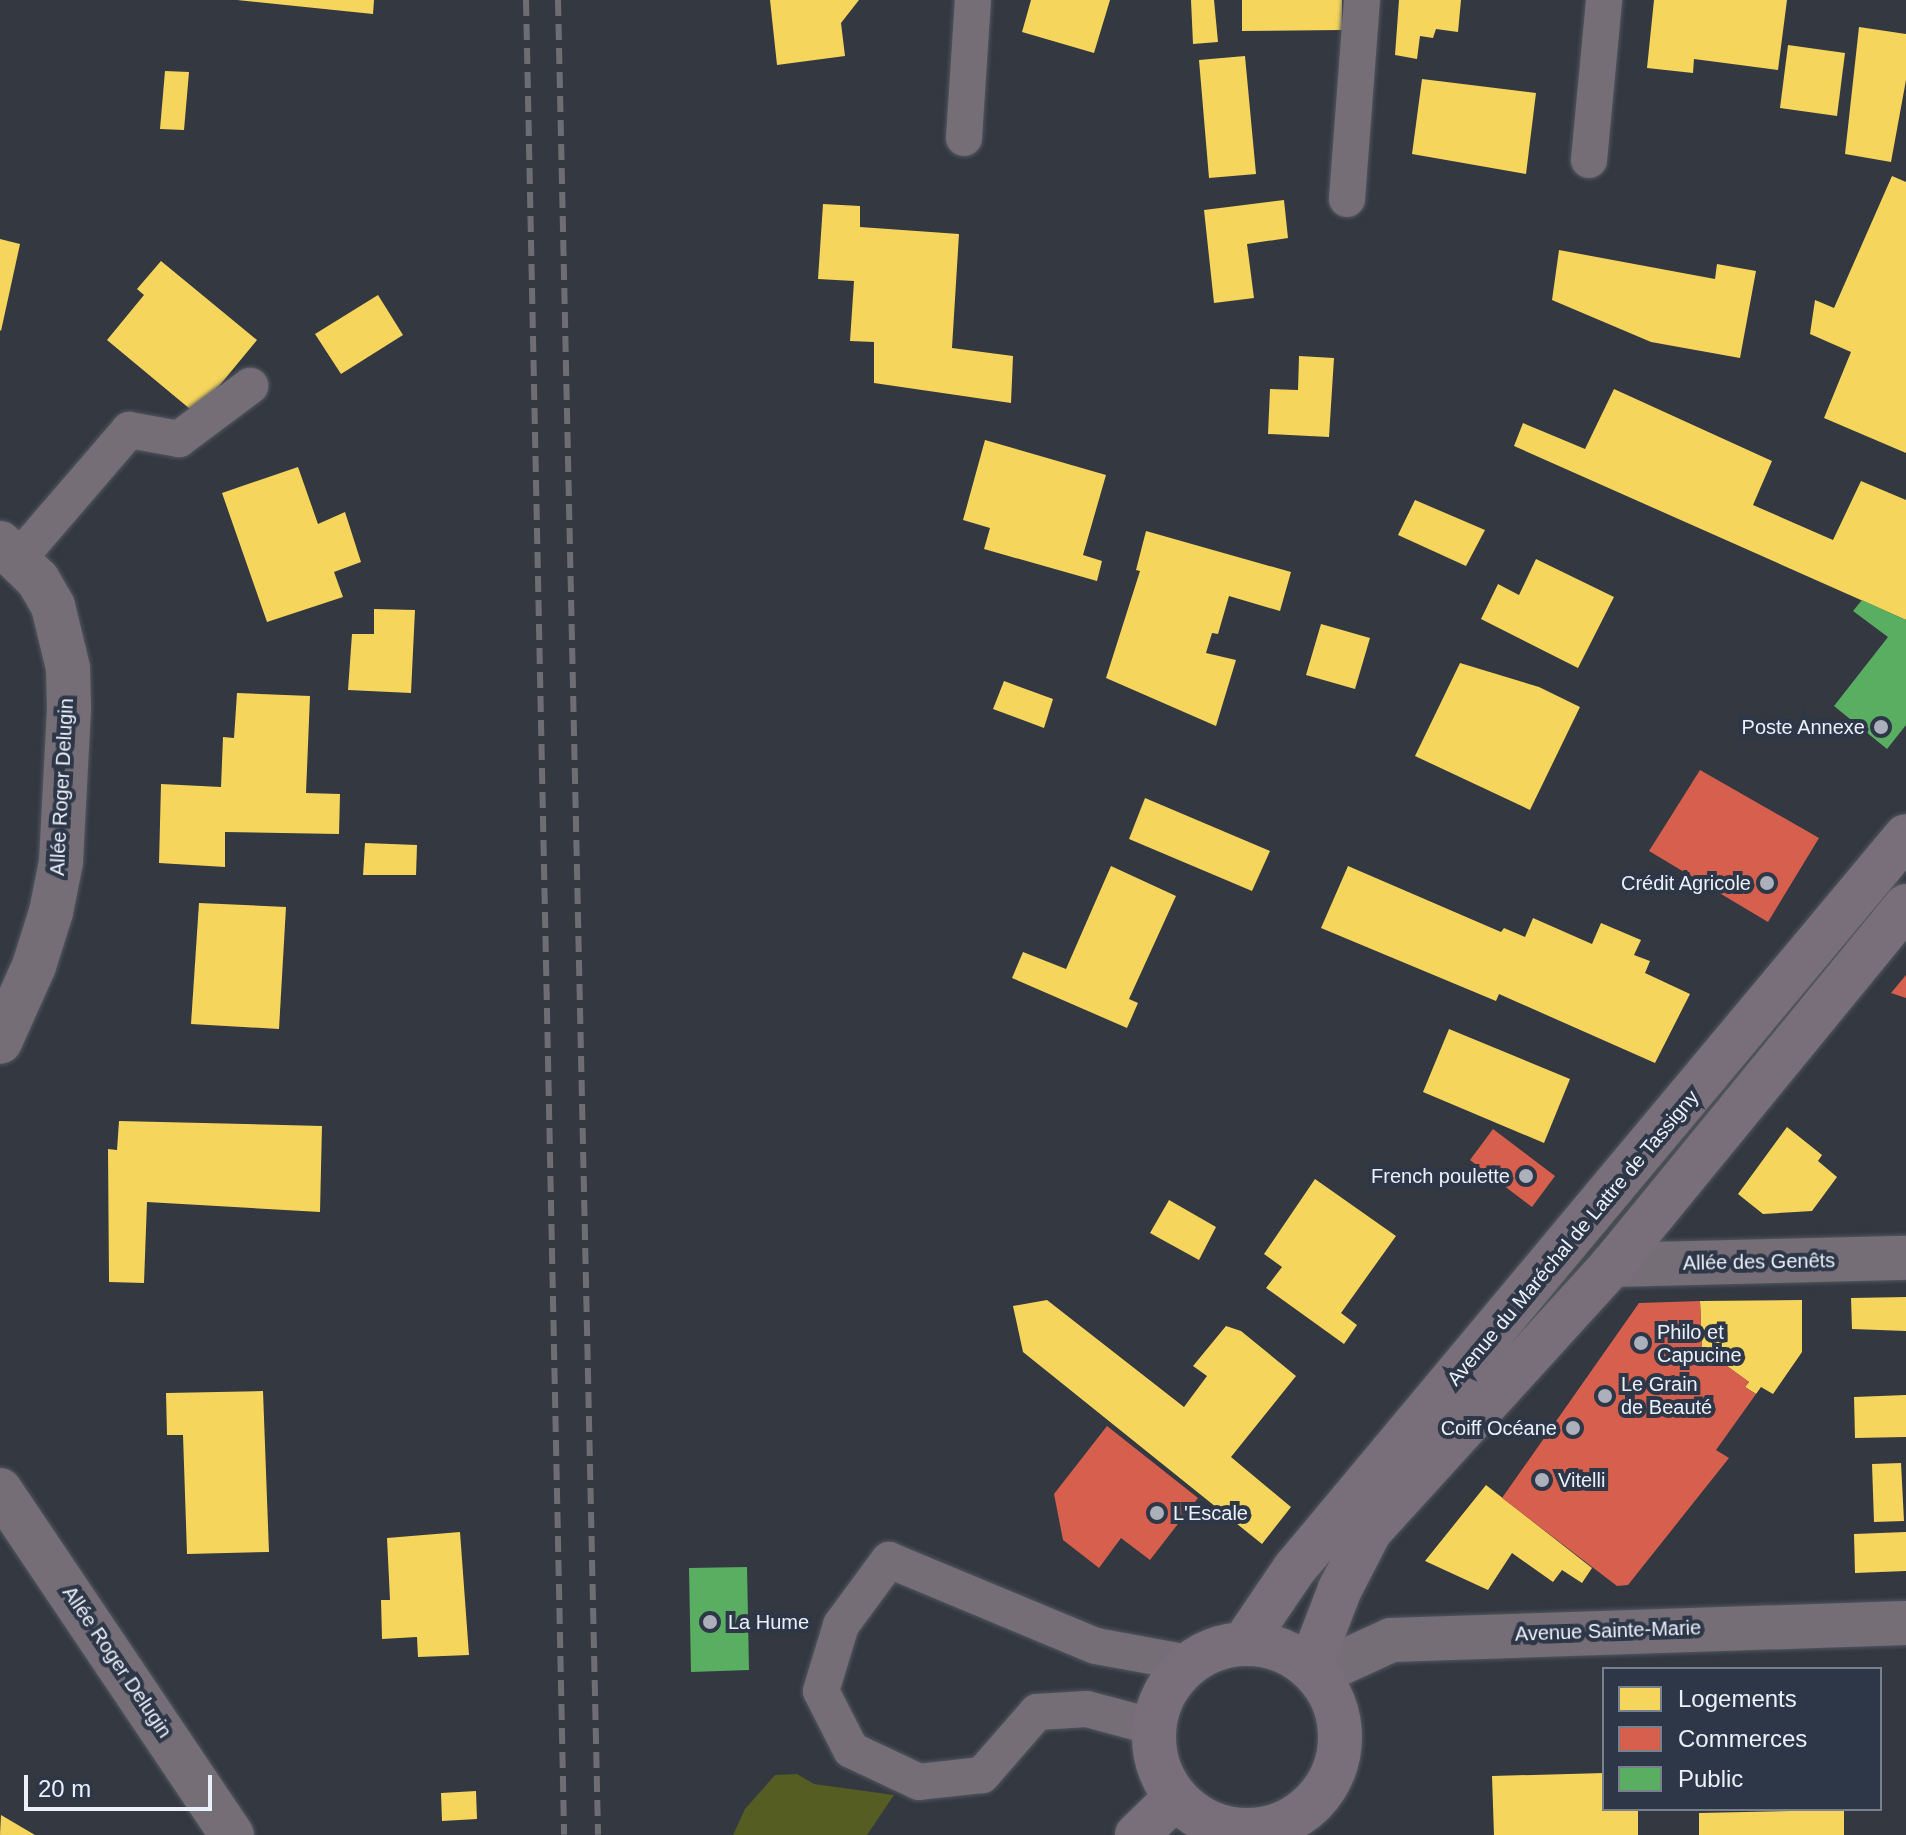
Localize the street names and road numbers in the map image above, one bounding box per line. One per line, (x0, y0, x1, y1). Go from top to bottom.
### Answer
street label: Allée Roger Delugin (45, 698, 79, 876)
street label: Avenue du Maréchal de Lattre de Tassigny (1442, 1085, 1704, 1391)
street label: Allée des Genêts (1683, 1249, 1835, 1275)
street label: Allée Roger Delugin (57, 1582, 177, 1742)
street label: Avenue Sainte-Marie (1514, 1616, 1702, 1646)

